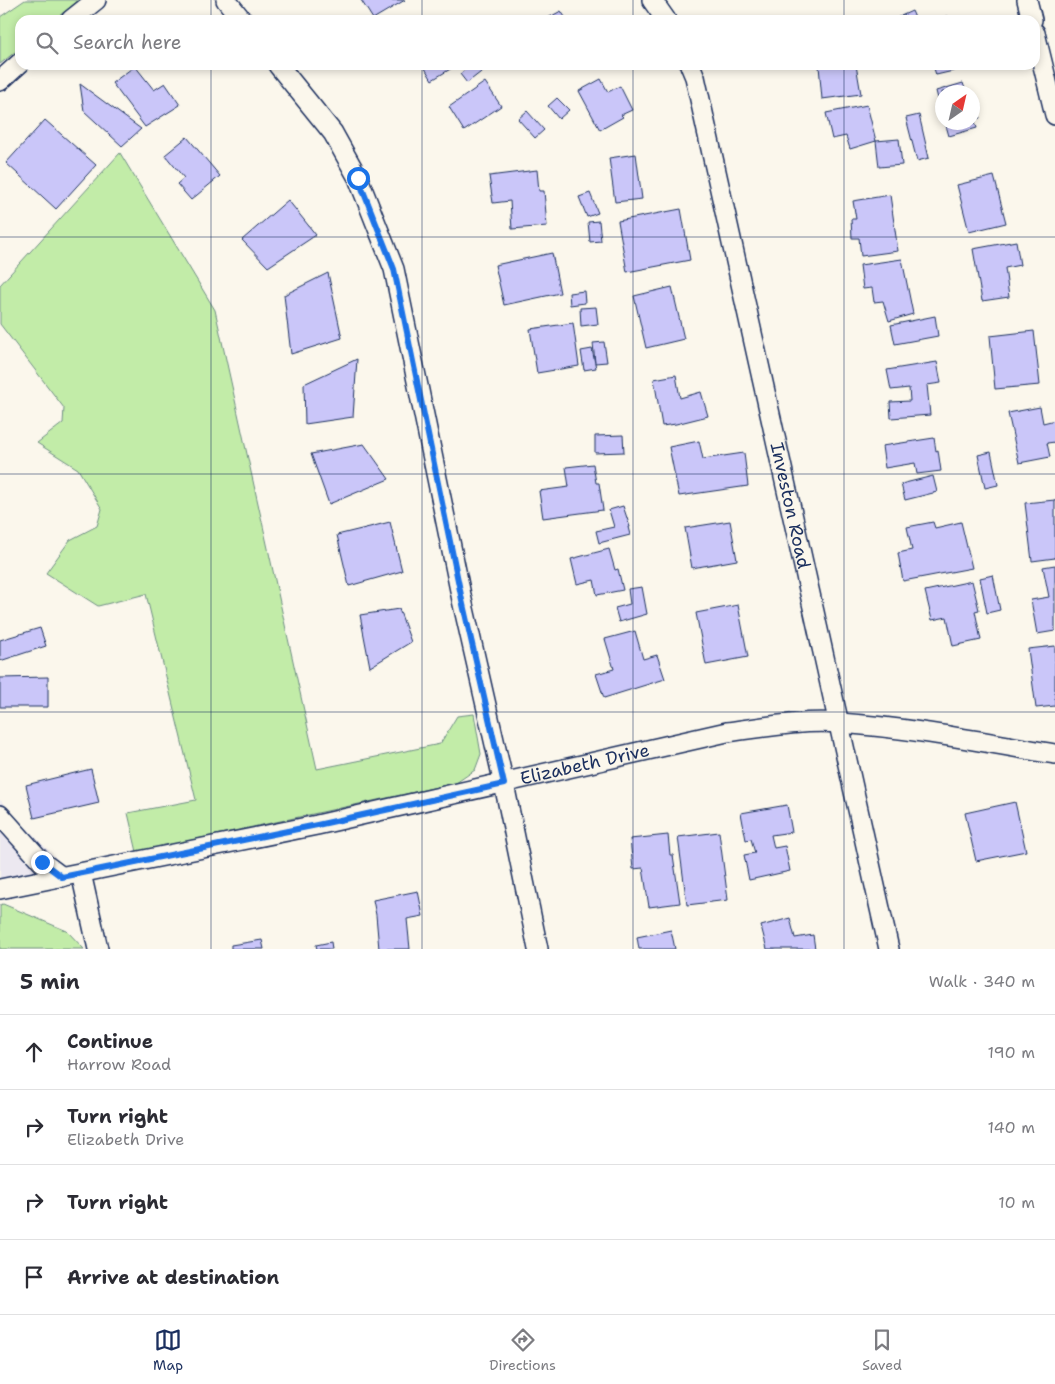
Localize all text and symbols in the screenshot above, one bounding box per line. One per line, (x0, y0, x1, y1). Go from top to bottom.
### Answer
search box (15, 15, 1040, 70)
icon: search (33, 29, 61, 57)
text: Search here (73, 30, 182, 55)
north arrow (935, 85, 980, 130)
route start (347, 167, 370, 190)
street label: Investon Road (765, 440, 816, 571)
street label: Elizabeth Drive (518, 738, 652, 791)
route end (31, 851, 54, 874)
text: 5 min (20, 968, 80, 996)
text: Walk · 340 m (929, 971, 1035, 992)
text: Continue (67, 1029, 153, 1054)
icon: ahead (20, 1038, 48, 1066)
text: 190 m (988, 1042, 1035, 1063)
text: Harrow Road (67, 1054, 171, 1075)
text: Turn right (67, 1104, 168, 1129)
icon: right (20, 1113, 48, 1141)
text: 140 m (988, 1117, 1035, 1138)
text: Elizabeth Drive (67, 1129, 184, 1150)
icon: right (20, 1188, 48, 1216)
text: Turn right (67, 1190, 168, 1215)
text: 10 m (998, 1192, 1035, 1213)
icon: arrive (20, 1263, 48, 1291)
text: Arrive at destination (67, 1265, 279, 1290)
tab: Map (153, 1326, 183, 1374)
tab: Directions (489, 1326, 556, 1374)
tab: Saved (862, 1326, 902, 1374)

